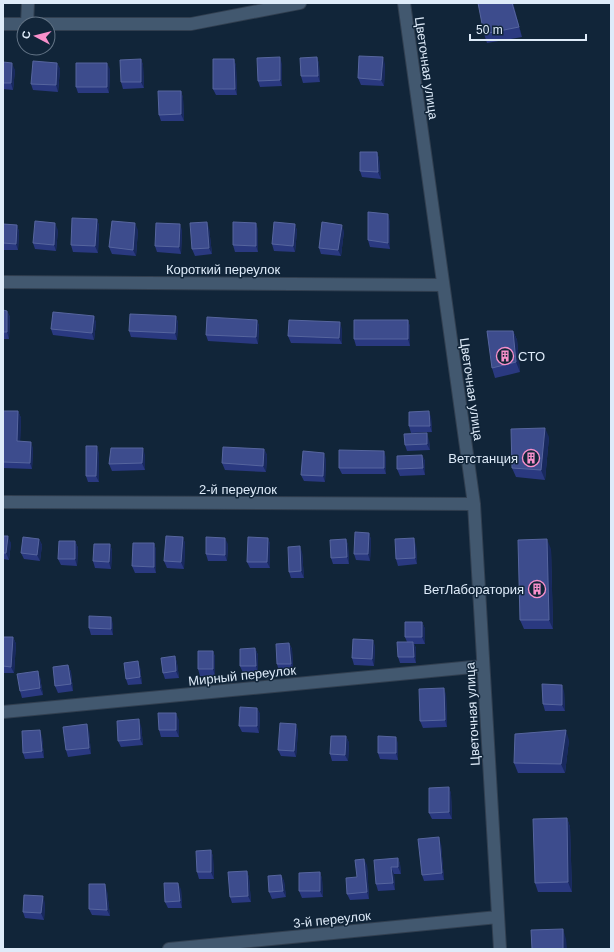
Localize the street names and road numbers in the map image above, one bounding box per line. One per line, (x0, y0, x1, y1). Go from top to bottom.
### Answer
street label: Цветочная улица (412, 16, 441, 121)
street label: Короткий переулок (166, 262, 280, 277)
street label: Цветочная улица (457, 337, 486, 442)
street label: 2-й переулок (199, 482, 277, 497)
street label: Цветочная улица (462, 661, 483, 766)
street label: Мирный переулок (187, 662, 297, 689)
street label: 3-й переулок (293, 908, 372, 931)

